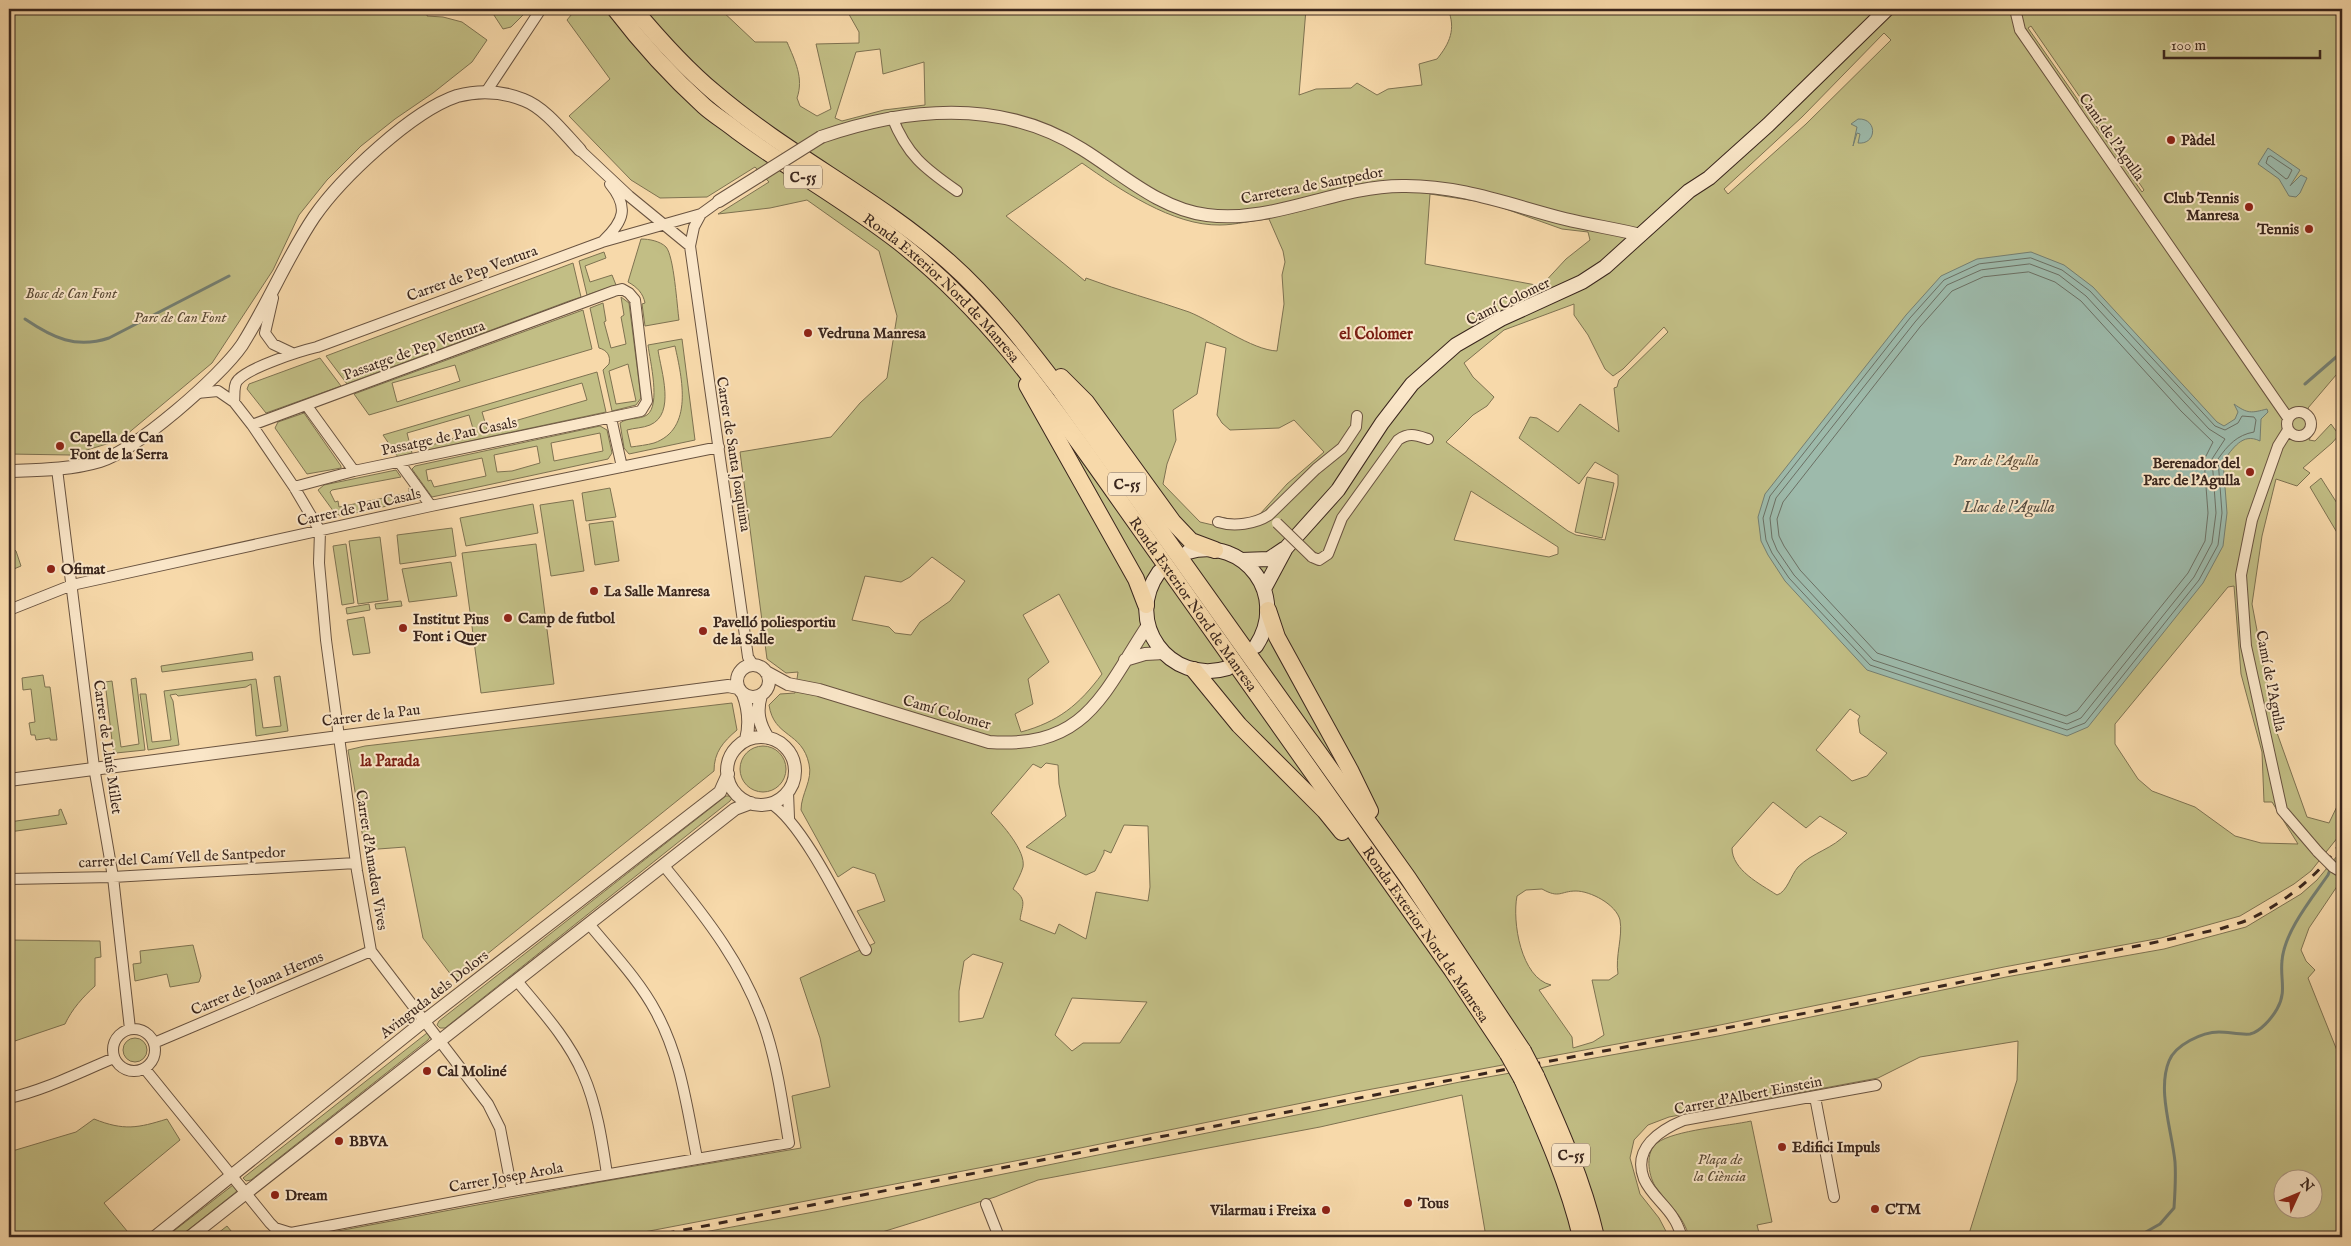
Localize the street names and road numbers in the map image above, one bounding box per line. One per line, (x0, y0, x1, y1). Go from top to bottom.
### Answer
street label: Camí de l'Agulla (2074, 90, 2149, 185)
street label: Carretera de Santpedor (1239, 162, 1385, 209)
road number: C-55 (784, 166, 822, 188)
street label: Ronda Exterior Nord de Manresa (859, 210, 1024, 367)
street label: Carrer de Pep Ventura (404, 241, 541, 306)
street label: Camí Colomer (1463, 273, 1554, 330)
street label: Passatge de Pep Ventura (341, 316, 488, 385)
street label: Carrer de Santa Joaquima (712, 375, 755, 533)
street label: Passatge de Pau Casals (380, 413, 519, 460)
road number: C-55 (1108, 472, 1146, 496)
street label: Carrer de Pau Casals (295, 484, 423, 531)
street label: Ronda Exterior Nord de Manresa (1125, 513, 1261, 696)
street label: Camí de l'Agulla (2251, 629, 2290, 734)
street label: Carrer de Lluís Millet (89, 679, 126, 815)
street label: Camí Colomer (901, 691, 994, 734)
street label: Carrer de la Pau (321, 700, 421, 731)
street label: Carrer d'Amadeu Vives (351, 788, 392, 932)
street label: carrer del Camí Vell de Santpedor (78, 843, 287, 872)
street label: Ronda Exterior Nord de Manresa (1358, 843, 1493, 1027)
street label: Avinguda dels Dolors (375, 946, 492, 1043)
street label: Carrer de Joana Herms (188, 947, 326, 1020)
street label: Carrer d'Albert Einstein (1673, 1072, 1824, 1119)
road number: C-55 (1552, 1144, 1590, 1166)
street label: Carrer Josep Arola (448, 1158, 565, 1197)

